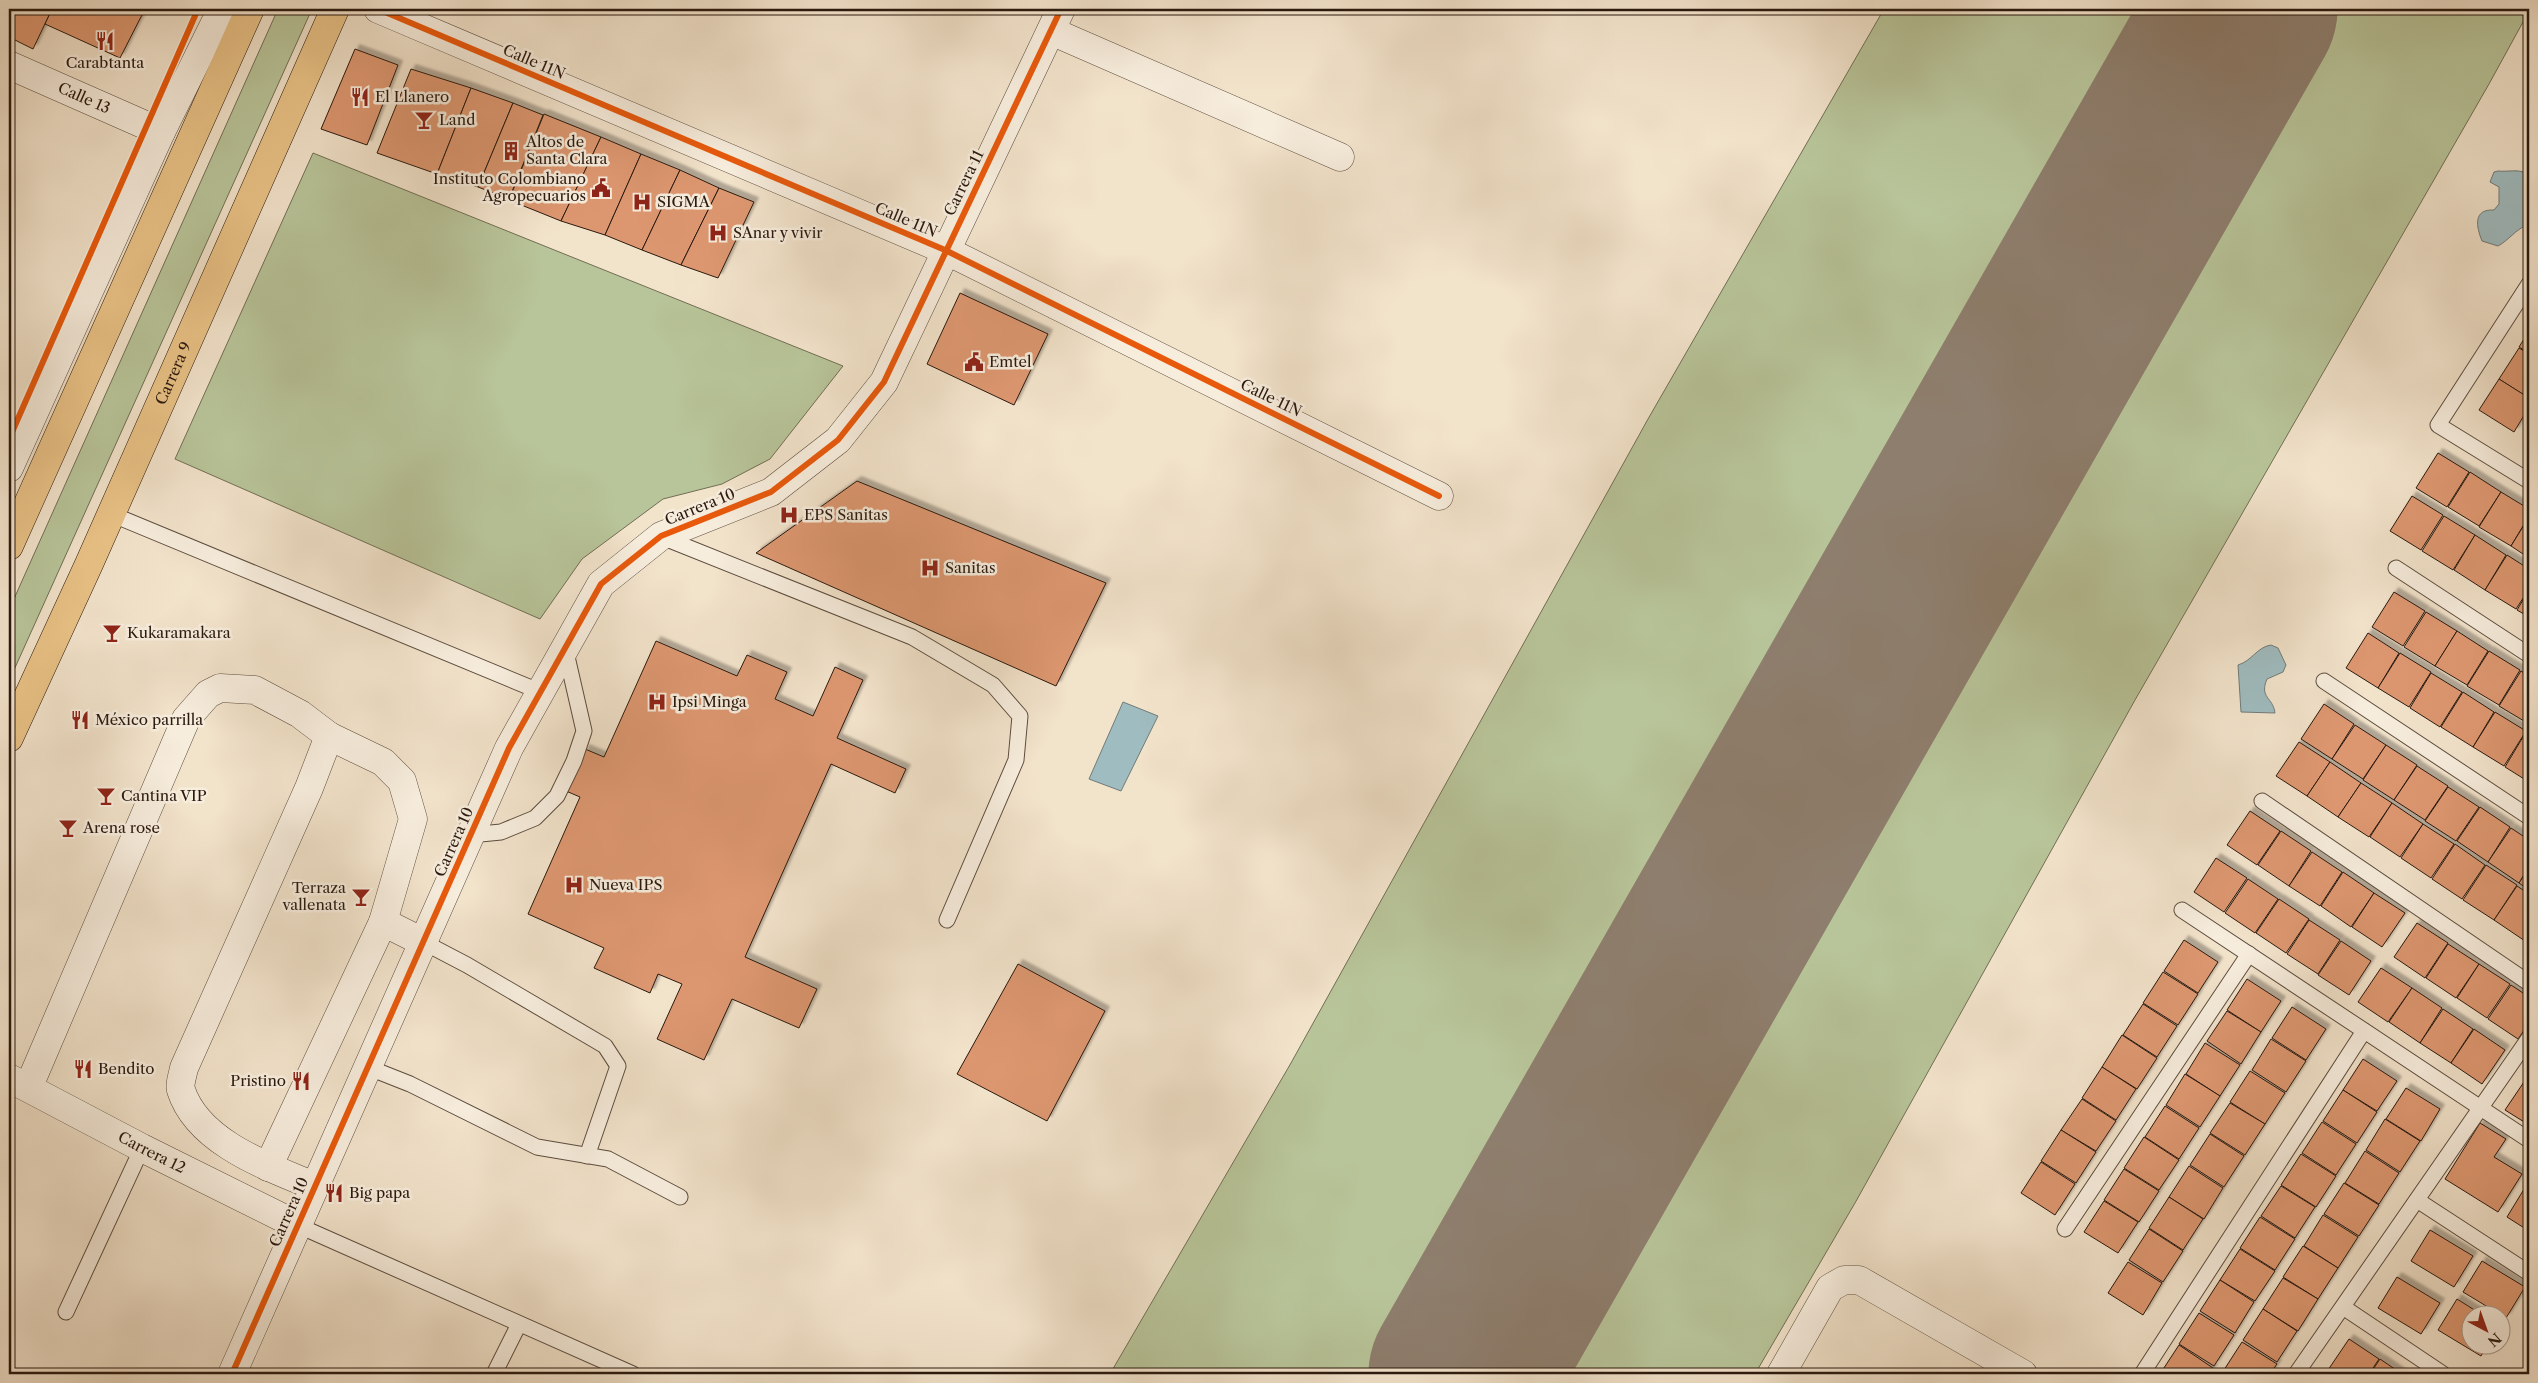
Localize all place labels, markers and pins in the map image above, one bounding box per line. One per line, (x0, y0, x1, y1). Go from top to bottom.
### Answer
restaurant icon: Carabtanta (94, 30, 116, 52)
place label: Carabtanta (66, 53, 144, 72)
restaurant icon: El Llanero (349, 86, 371, 108)
place label: El Llanero (375, 87, 449, 106)
bar icon: Land (413, 109, 435, 131)
place label: Land (439, 110, 475, 129)
place label: Altos de Santa Clara (525, 132, 607, 168)
building icon: Altos de Santa Clara (500, 140, 522, 162)
place label: Instituto Colombiano Agropecuarios (433, 169, 586, 205)
public building icon: Instituto Colombiano Agropecuarios (590, 177, 612, 199)
hospital icon: SIGMA (631, 191, 653, 213)
place label: SIGMA (657, 192, 711, 211)
hospital icon: SAnar y vivir (707, 222, 729, 244)
place label: SAnar y vivir (733, 223, 823, 242)
public building icon: Emtel (963, 351, 985, 373)
place label: Emtel (989, 352, 1032, 371)
hospital icon: EPS Sanitas (778, 504, 800, 526)
place label: EPS Sanitas (804, 505, 888, 524)
hospital icon: Sanitas (919, 557, 941, 579)
place label: Sanitas (945, 558, 996, 577)
bar icon: Kukaramakara (101, 622, 123, 644)
place label: Kukaramakara (127, 623, 231, 642)
hospital icon: Ipsi Minga (646, 691, 668, 713)
place label: Ipsi Minga (672, 692, 747, 711)
restaurant icon: México parrilla (69, 709, 91, 731)
place label: México parrilla (95, 710, 203, 729)
bar icon: Cantina VIP (95, 785, 117, 807)
place label: Cantina VIP (121, 786, 207, 805)
bar icon: Arena rose (57, 817, 79, 839)
place label: Arena rose (82, 818, 160, 837)
hospital icon: Nueva IPS (563, 874, 585, 896)
place label: Nueva IPS (589, 875, 662, 894)
place label: Terraza vallenata (282, 878, 346, 914)
bar icon: Terraza vallenata (350, 886, 372, 908)
restaurant icon: Bendito (72, 1058, 94, 1080)
place label: Bendito (98, 1059, 154, 1078)
restaurant icon: Pristino (290, 1070, 312, 1092)
place label: Pristino (230, 1071, 286, 1090)
restaurant icon: Big papa (323, 1182, 345, 1204)
place label: Big papa (349, 1183, 410, 1202)

